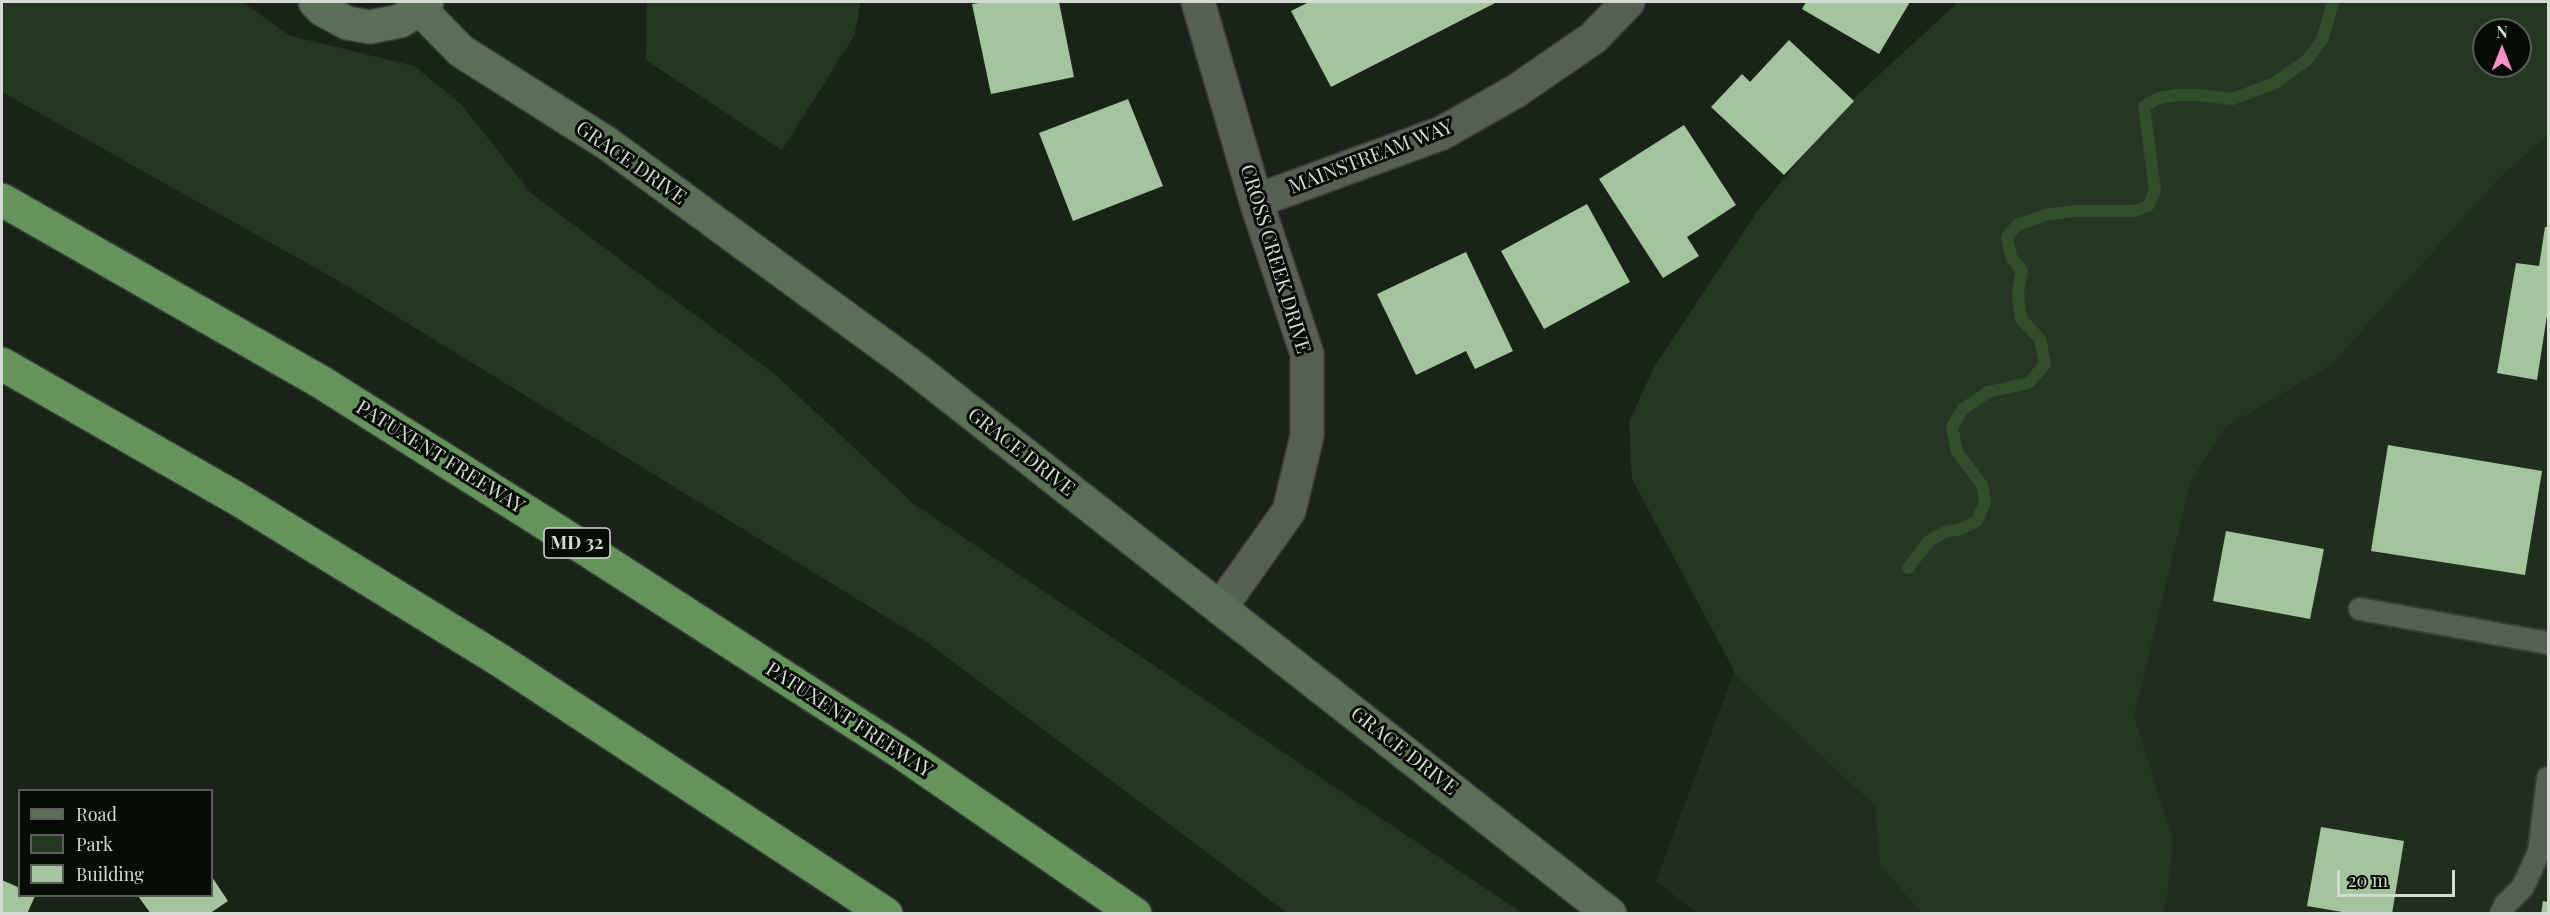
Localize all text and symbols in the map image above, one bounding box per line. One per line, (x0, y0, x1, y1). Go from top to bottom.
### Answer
north arrow (2472, 18, 2532, 78)
text: N (2496, 21, 2508, 42)
street label: MAINSTREAM WAY (1286, 115, 1456, 199)
street label: GRACE DRIVE (571, 116, 691, 210)
street label: CROSS CREEK DRIVE (1235, 162, 1315, 356)
street label: PATUXENT FREEWAY (351, 395, 529, 519)
street label: GRACE DRIVE (963, 403, 1079, 501)
road number: MD 32 (544, 528, 610, 558)
street label: PATUXENT FREEWAY (761, 657, 937, 783)
street label: GRACE DRIVE (1346, 702, 1462, 800)
legend (18, 789, 213, 897)
text: Road (76, 802, 117, 826)
text: Park (76, 832, 113, 856)
scale bar (2340, 858, 2458, 896)
text: Building (76, 862, 144, 886)
text: 20 m (2348, 868, 2388, 892)

